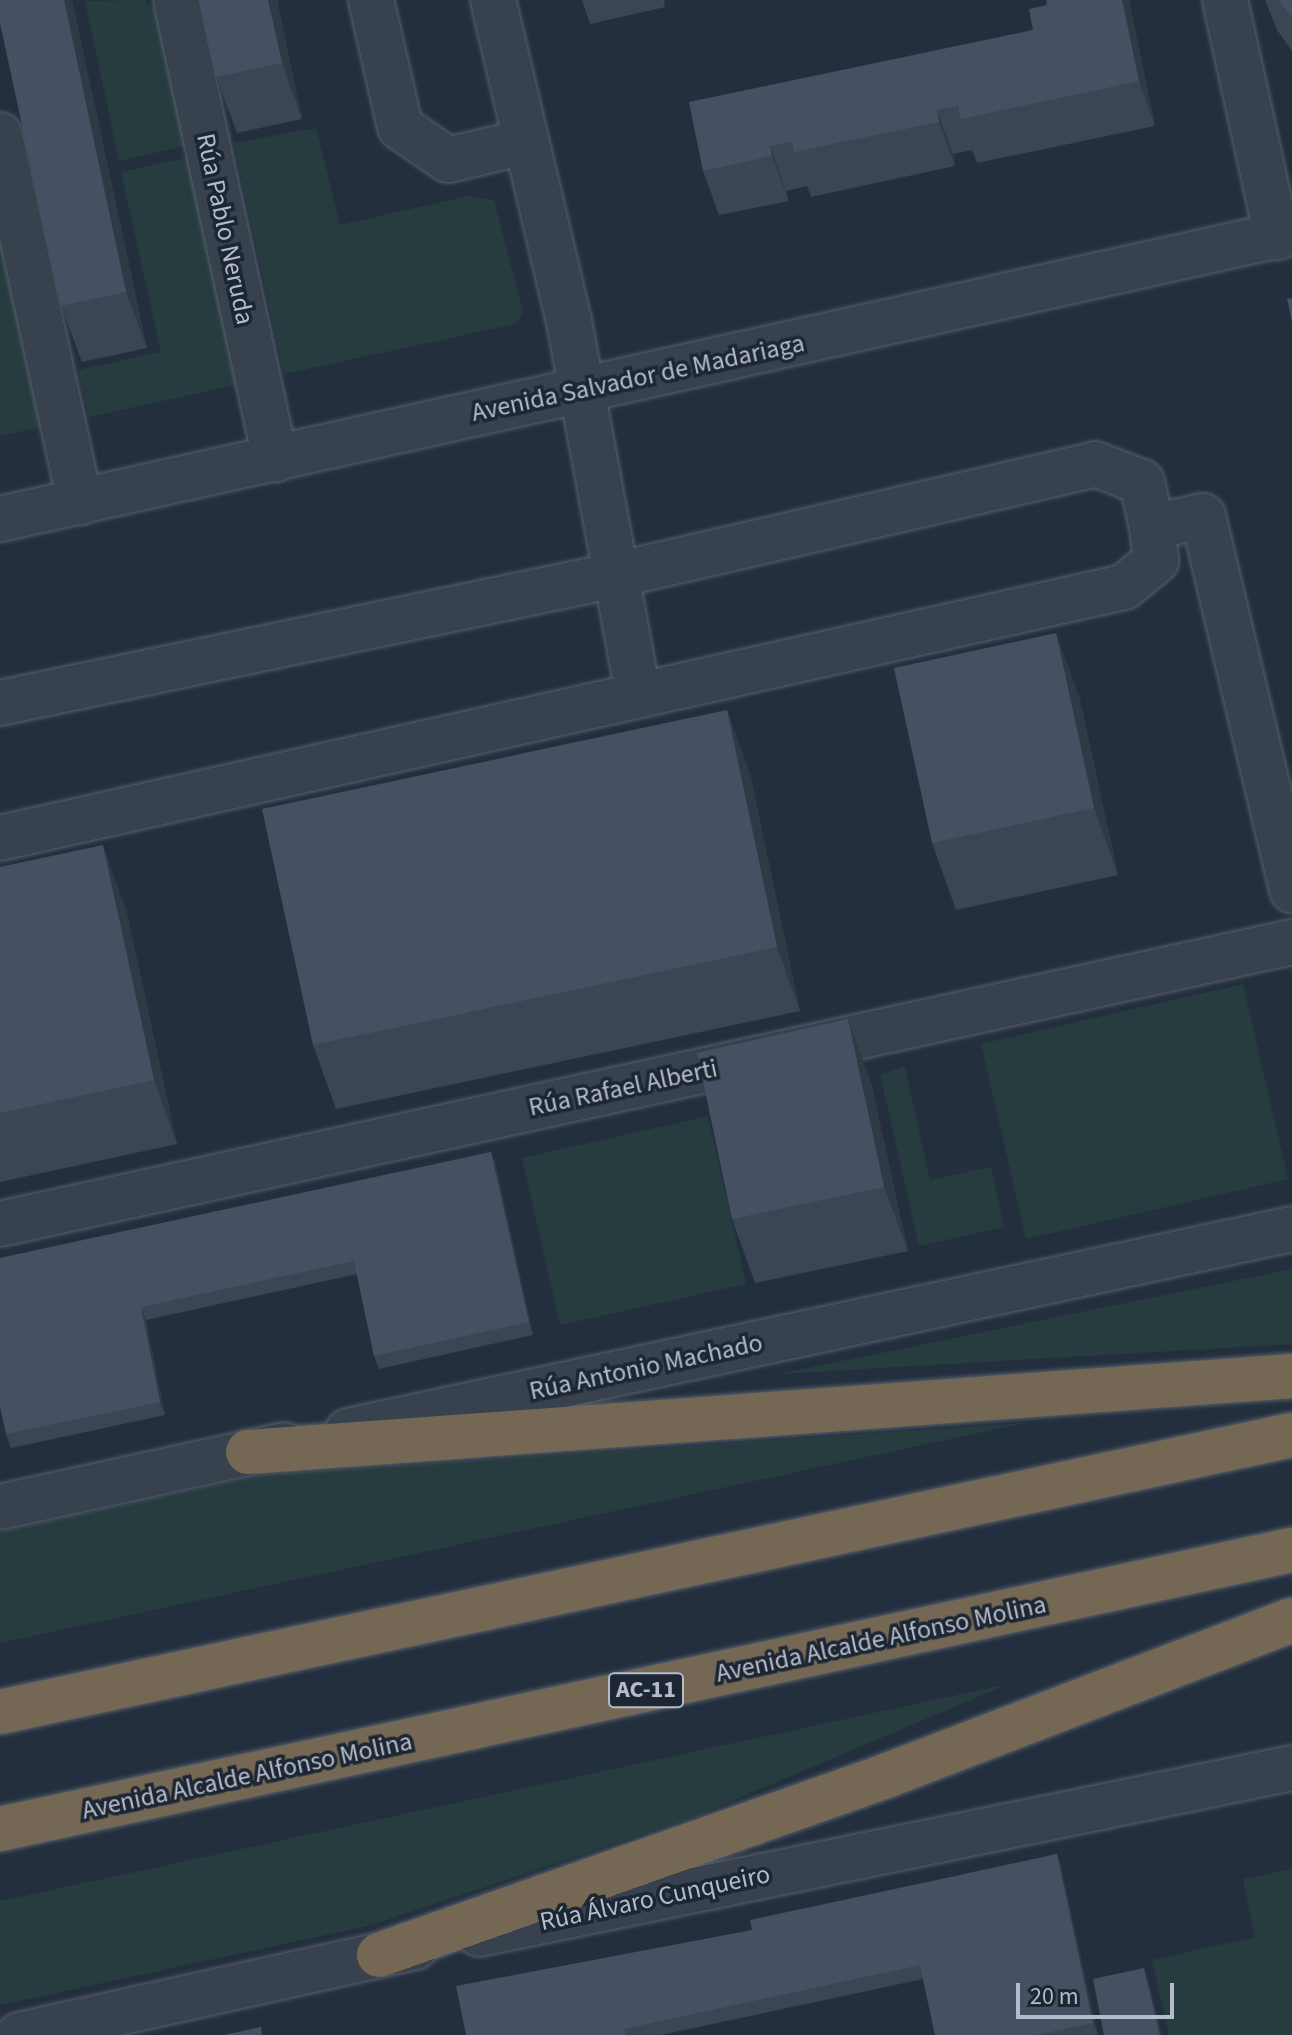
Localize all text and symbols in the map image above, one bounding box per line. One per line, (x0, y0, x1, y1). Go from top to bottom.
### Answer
street label: Rúa Pablo Neruda (190, 131, 260, 327)
street label: Avenida Salvador de Madariaga (469, 327, 807, 429)
street label: Rúa Rafael Alberti (526, 1053, 720, 1123)
street label: Rúa Antonio Machado (527, 1327, 765, 1407)
street label: Avenida Alcalde Alfonso Molina (713, 1589, 1049, 1689)
road number: AC-11 (608, 1670, 684, 1710)
street label: Avenida Alcalde Alfonso Molina (79, 1726, 415, 1826)
street label: Rúa Álvaro Cunqueiro (537, 1858, 773, 1938)
scale bar (1020, 1967, 1178, 2017)
text: 20 m (1030, 1979, 1079, 2014)

